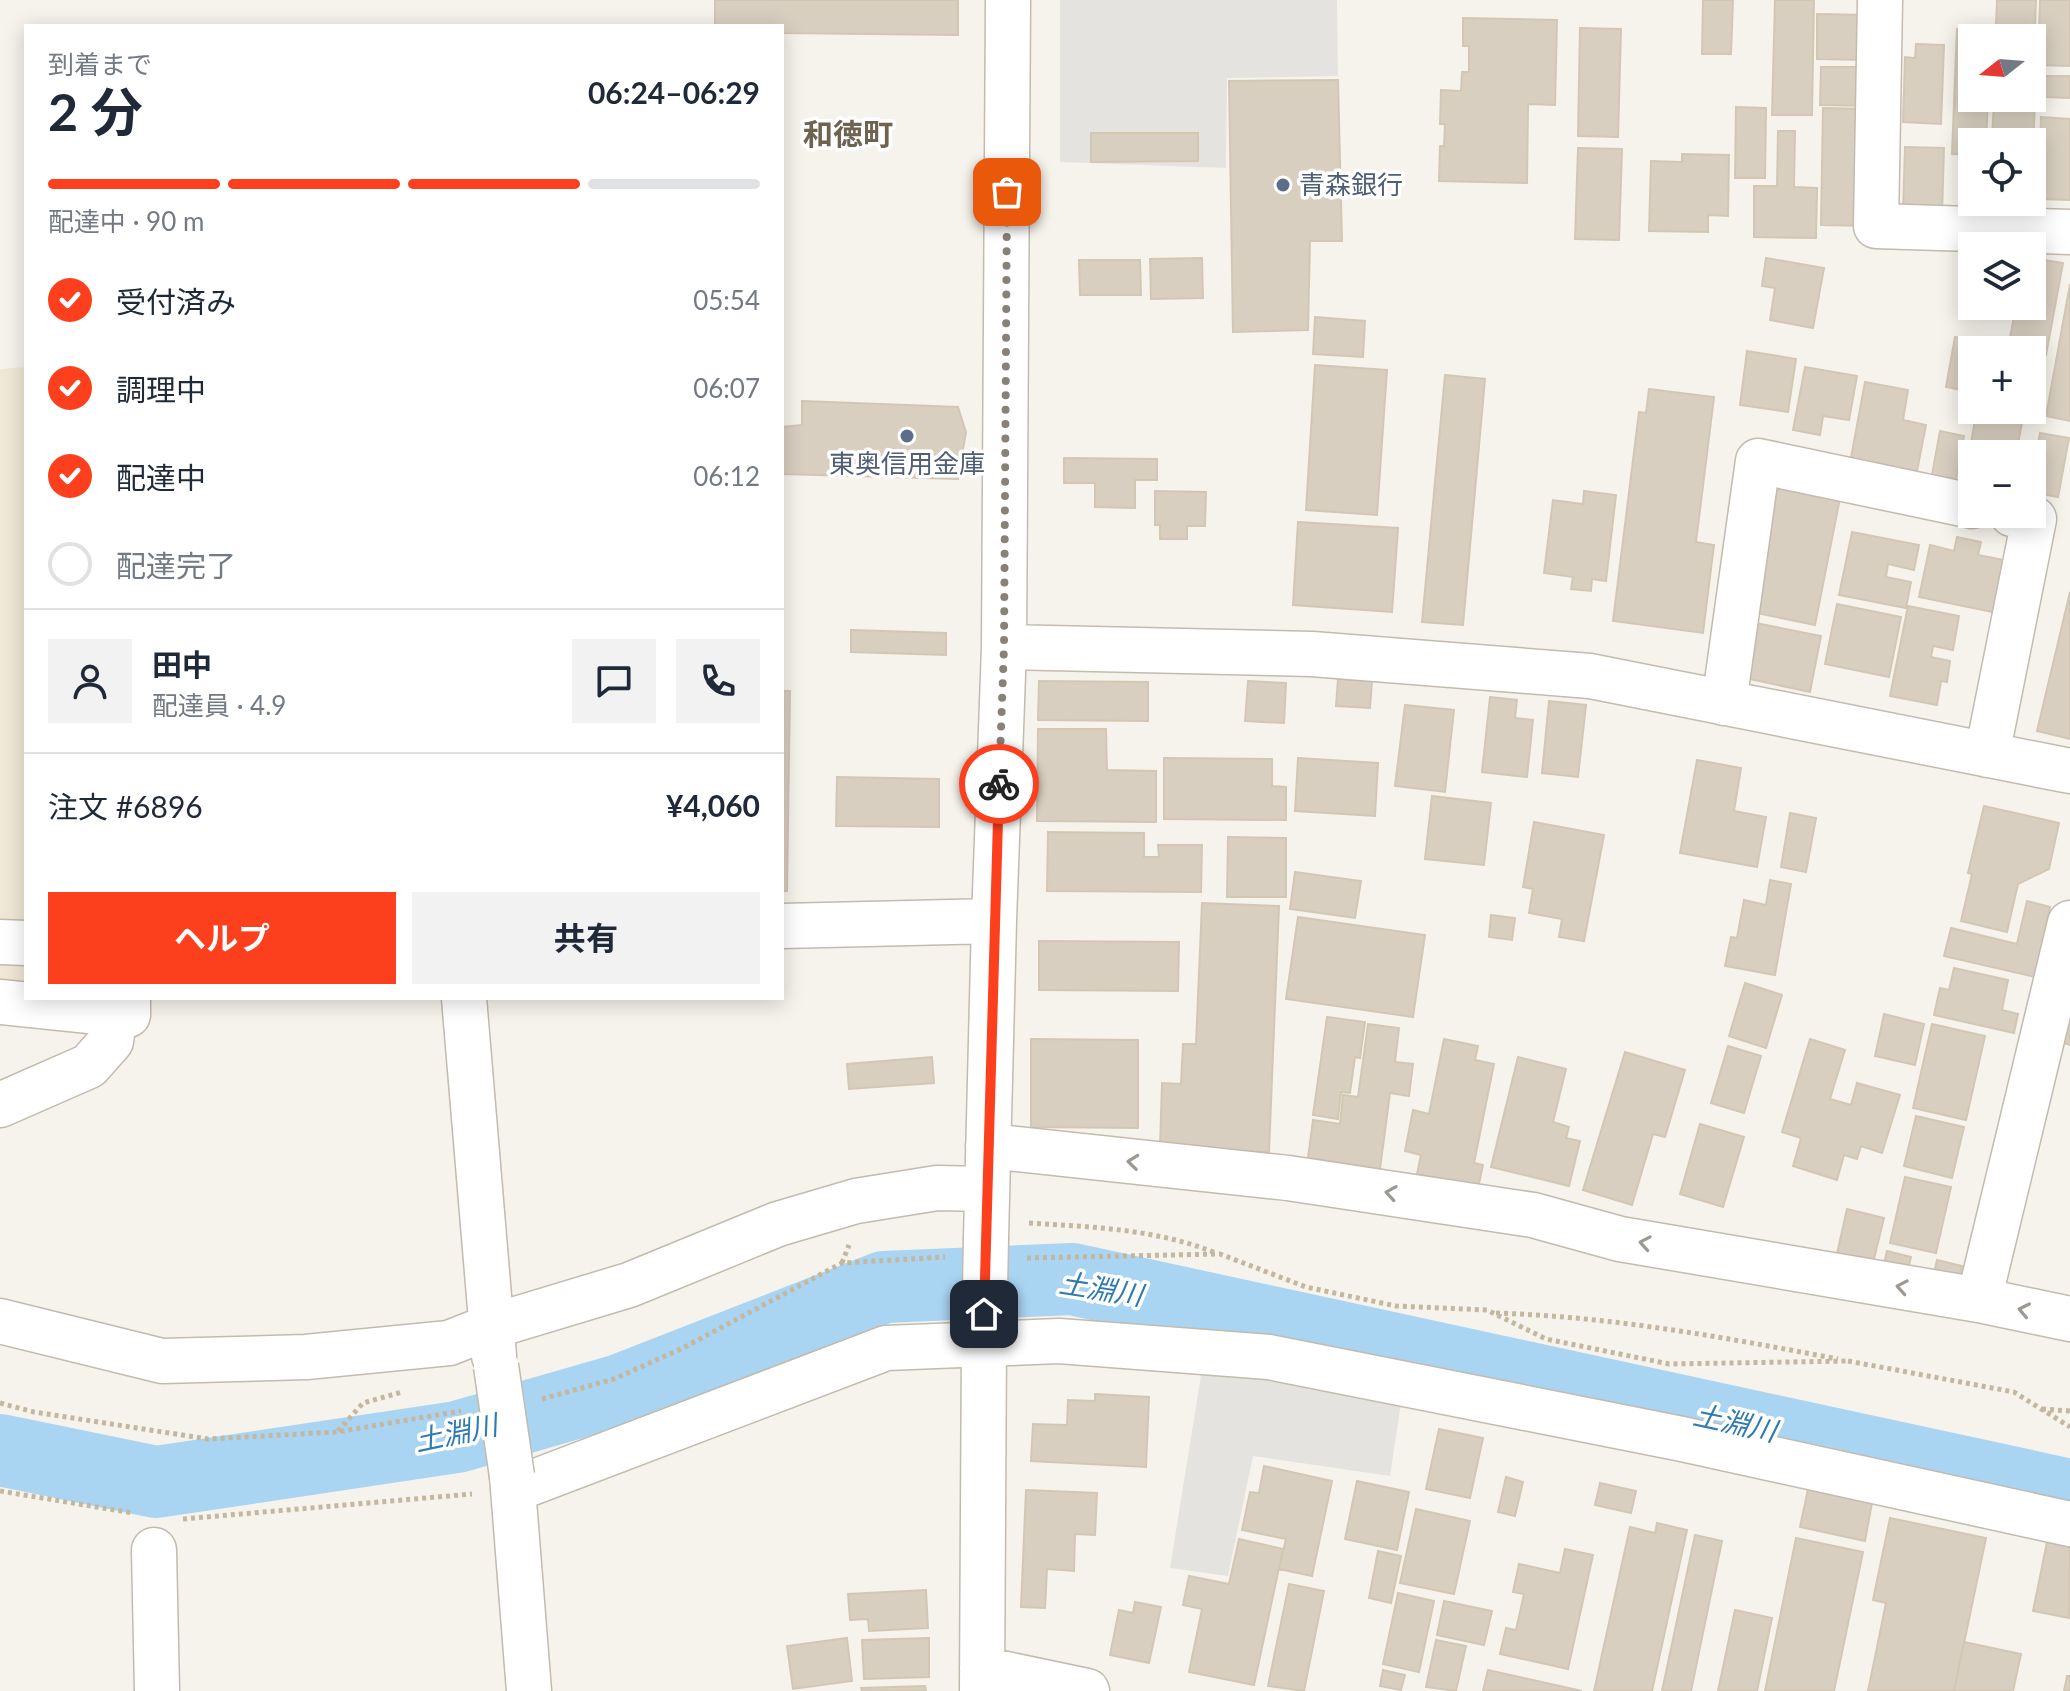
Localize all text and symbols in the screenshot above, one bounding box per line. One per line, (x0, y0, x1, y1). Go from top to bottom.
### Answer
north arrow (1958, 24, 2046, 112)
map controls (1958, 24, 2046, 528)
text: 到着まで (48, 48, 152, 80)
text: 06:24–06:29 (588, 74, 760, 110)
text: 2 分 (48, 80, 143, 142)
district label: 和徳町 (803, 115, 893, 151)
button: locate (1958, 128, 2046, 216)
pin (973, 158, 1041, 226)
place label: 青森銀行 (1299, 168, 1403, 200)
icon: bag (985, 170, 1029, 214)
marker: 青森銀行 (1274, 176, 1292, 194)
text: 配達中 · 90 m (48, 205, 204, 237)
button: layers (1958, 232, 2046, 320)
icon: check (48, 278, 92, 322)
text: 受付済み (116, 283, 236, 319)
text: 05:54 (693, 284, 760, 316)
button: + (1958, 336, 2046, 424)
icon: check (48, 366, 92, 410)
text: 調理中 (116, 371, 206, 407)
text: 06:07 (693, 372, 760, 404)
marker: 東奥信用金庫 (898, 427, 916, 445)
button: − (1958, 440, 2046, 528)
place label: 東奥信用金庫 (829, 447, 985, 479)
icon: check (48, 454, 92, 498)
text: 配達中 (116, 459, 206, 495)
text: 06:12 (693, 460, 760, 492)
text: 配達完了 (116, 547, 236, 583)
button: person (48, 639, 132, 723)
button: chat (572, 639, 656, 723)
button: phone (676, 639, 760, 723)
text: 田中 (152, 646, 212, 682)
text: 配達員 · 4.9 (152, 689, 286, 721)
courier (959, 744, 1039, 824)
icon: bike (977, 762, 1021, 806)
text: ¥4,060 (666, 787, 760, 823)
text: 注文 #6896 (48, 788, 203, 824)
button: ヘルプ (48, 892, 396, 984)
button: 共有 (412, 892, 760, 984)
one-way arrow (1126, 1153, 1139, 1170)
one-way arrow (1384, 1185, 1398, 1202)
one-way arrow (1639, 1236, 1652, 1253)
water label: 土淵川 (1057, 1265, 1148, 1312)
one-way arrow (1895, 1279, 1909, 1296)
pin (950, 1280, 1018, 1348)
icon: home (962, 1292, 1006, 1336)
one-way arrow (2018, 1302, 2031, 1319)
water label: 土淵川 (1691, 1397, 1783, 1448)
water label: 土淵川 (411, 1406, 503, 1457)

